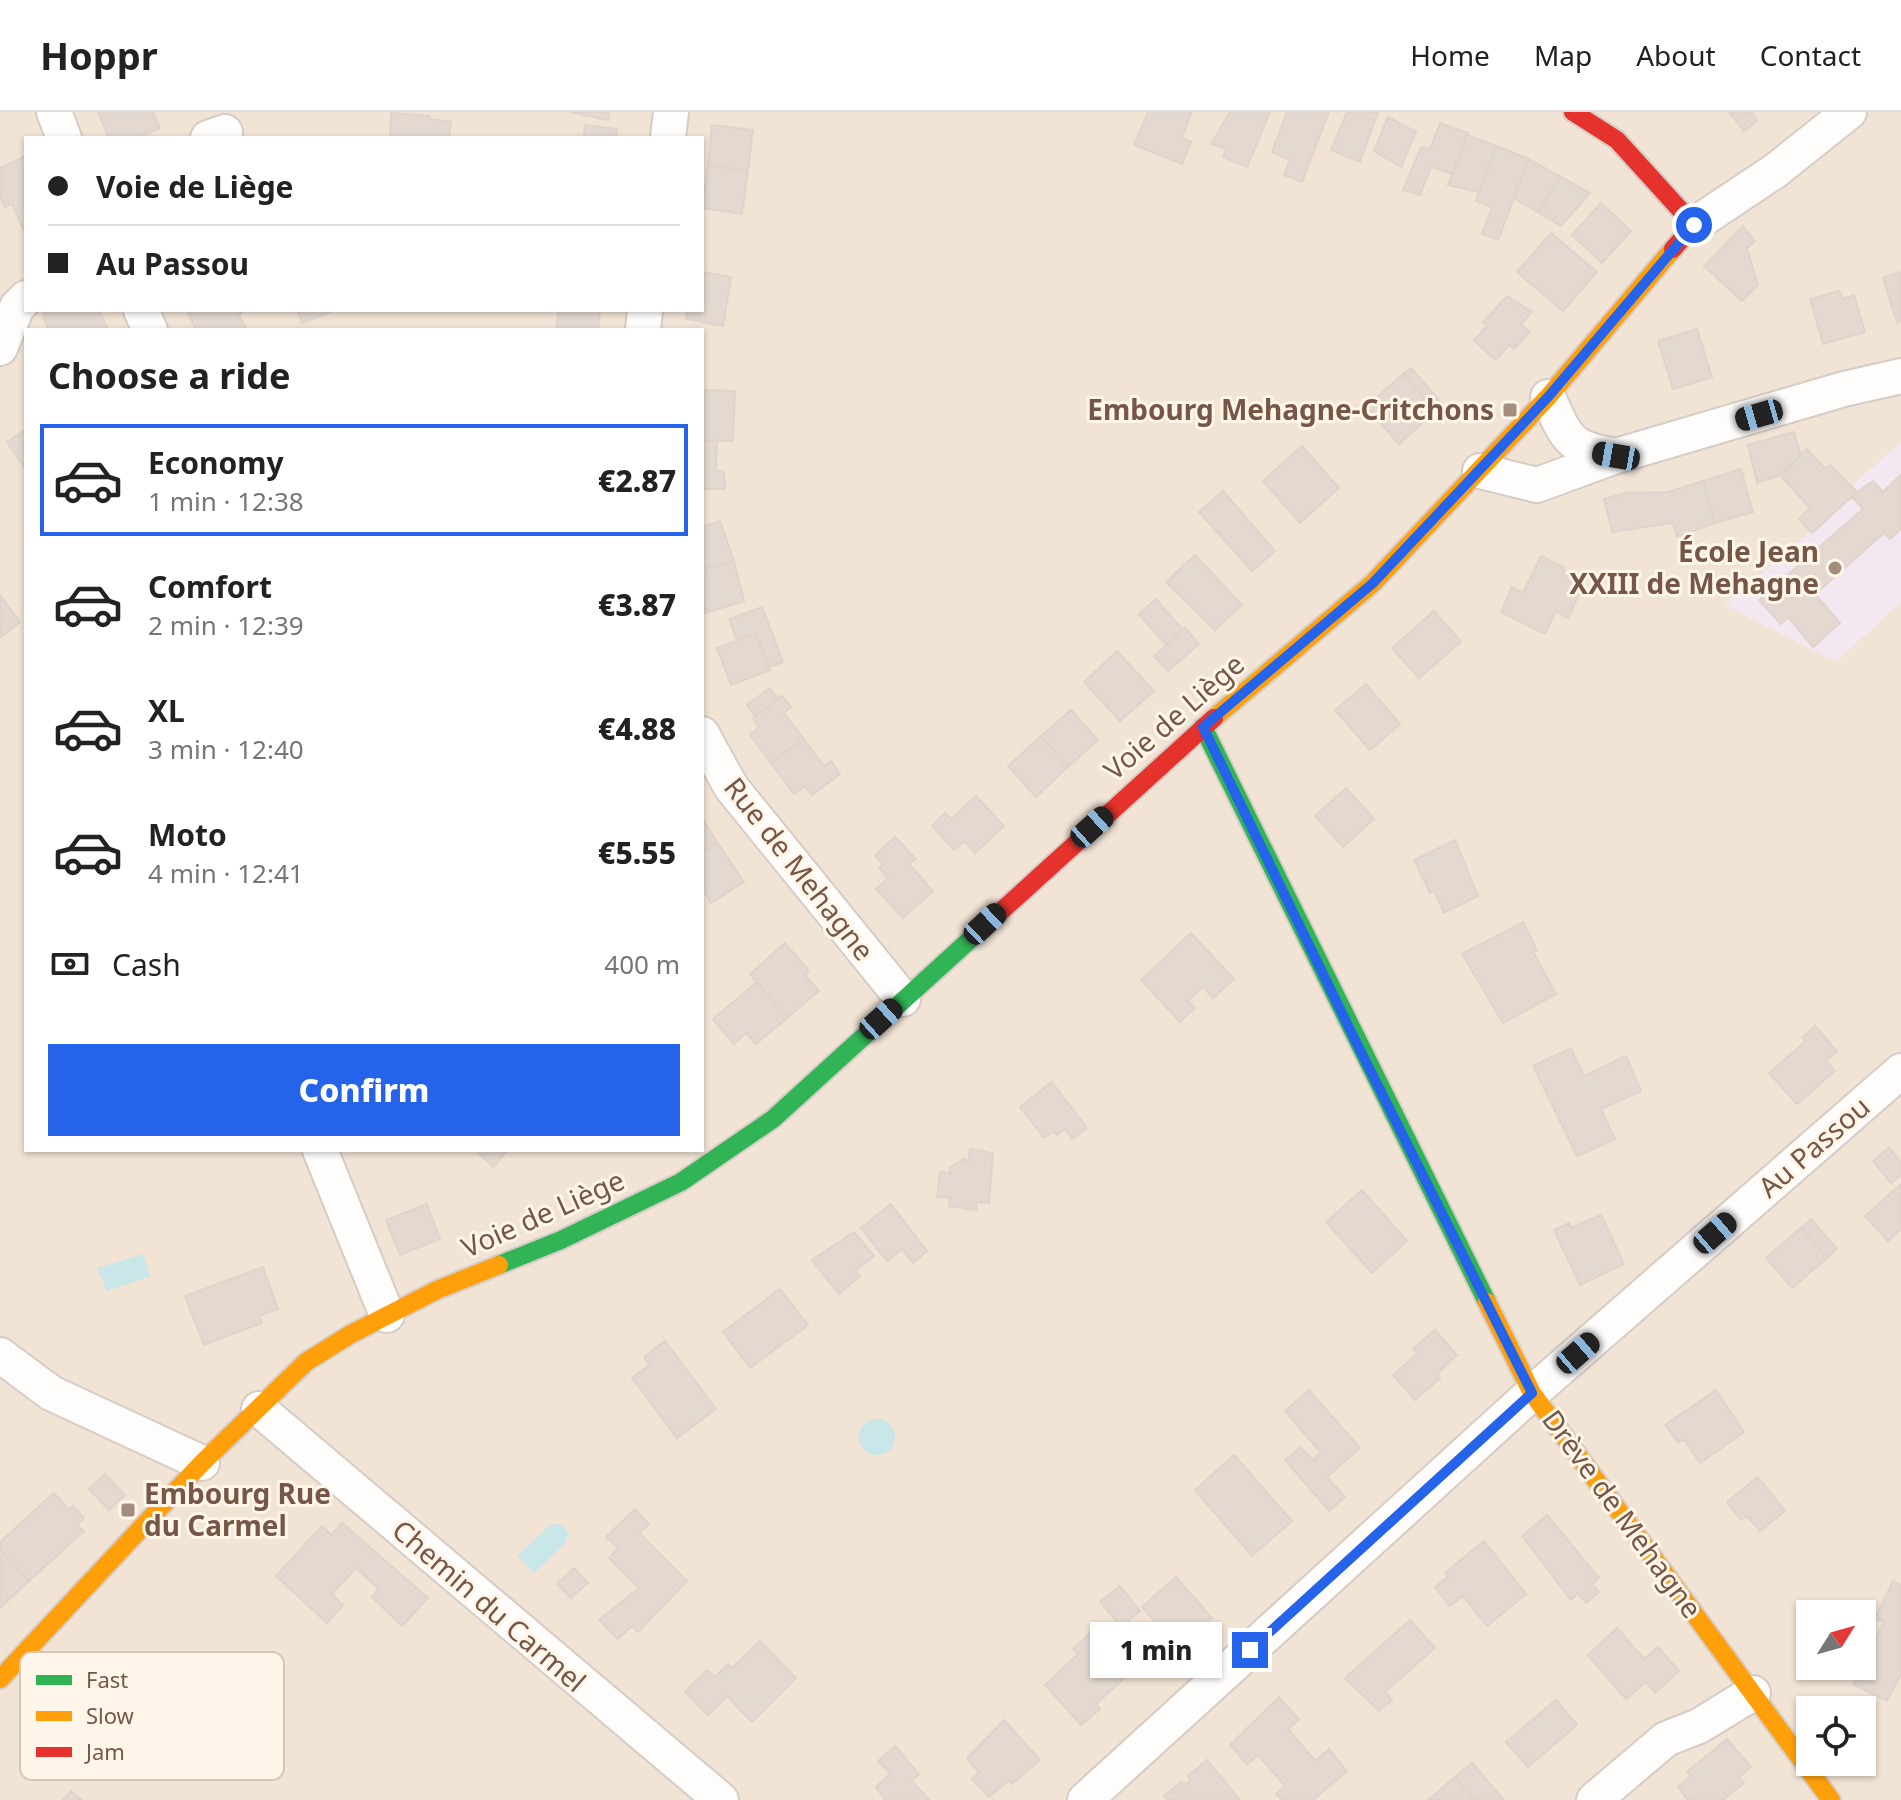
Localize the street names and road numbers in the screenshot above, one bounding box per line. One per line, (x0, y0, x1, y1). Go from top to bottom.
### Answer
street label: Voie de Liège (1095, 645, 1252, 788)
street label: Rue de Mehagne (716, 769, 883, 968)
street label: Au Passou (1749, 1087, 1877, 1205)
street label: Voie de Liège (455, 1160, 630, 1266)
street label: Drève de Mehagne (1534, 1402, 1711, 1625)
street label: Chemin du Carmel (385, 1511, 594, 1700)

